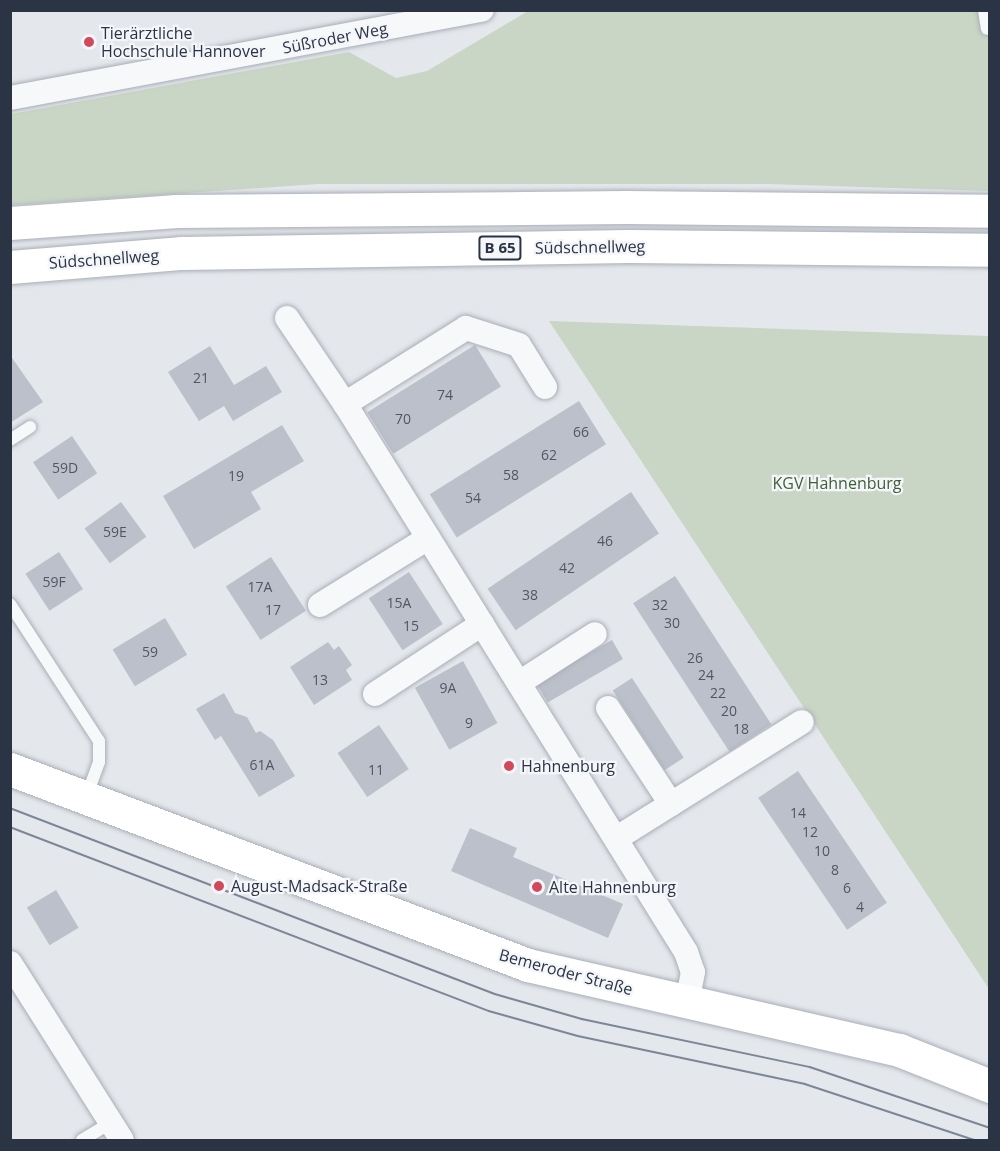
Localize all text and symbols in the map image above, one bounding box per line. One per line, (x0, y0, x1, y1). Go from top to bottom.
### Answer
street label: Süßroder Weg (281, 18, 389, 58)
place label: Tierärztliche Hochschule Hannover (101, 23, 265, 61)
marker: Tierärztliche Hochschule Hannover (82, 35, 96, 49)
road number: B 65 (478, 236, 522, 260)
street label: Südschnellweg (535, 236, 645, 258)
street label: Südschnellweg (48, 246, 160, 272)
house number: 21 (193, 370, 209, 386)
house number: 74 (437, 387, 453, 403)
house number: 70 (395, 411, 411, 427)
house number: 66 (573, 424, 589, 440)
house number: 62 (541, 447, 557, 463)
house number: 59D (52, 460, 78, 476)
house number: 58 (503, 467, 519, 483)
house number: 19 (228, 468, 244, 484)
park label: KGV Hahnenburg (772, 473, 902, 493)
house number: 54 (465, 490, 481, 506)
house number: 59E (103, 524, 127, 540)
house number: 46 (597, 533, 613, 549)
house number: 42 (559, 560, 575, 576)
house number: 59F (42, 574, 66, 590)
house number: 17A (248, 579, 272, 595)
house number: 38 (522, 587, 538, 603)
house number: 15A (387, 595, 411, 611)
house number: 32 (652, 597, 668, 613)
house number: 17 (265, 602, 281, 618)
house number: 30 (664, 615, 680, 631)
house number: 15 (403, 618, 419, 634)
house number: 59 (142, 644, 158, 660)
house number: 26 (687, 650, 703, 666)
house number: 24 (698, 667, 714, 683)
house number: 13 (312, 672, 328, 688)
house number: 9A (440, 680, 456, 696)
house number: 22 (710, 685, 726, 701)
house number: 20 (721, 703, 737, 719)
house number: 9 (465, 715, 473, 731)
house number: 18 (733, 721, 749, 737)
place label: Hahnenburg (521, 756, 615, 776)
house number: 61A (250, 757, 274, 773)
marker: Hahnenburg (502, 759, 516, 773)
house number: 11 (368, 762, 384, 778)
house number: 14 (790, 805, 806, 821)
house number: 12 (802, 824, 818, 840)
house number: 10 (814, 843, 830, 859)
house number: 8 (831, 862, 839, 878)
place label: August-Madsack-Straße (231, 876, 408, 896)
place label: Alte Hahnenburg (549, 877, 676, 897)
marker: August-Madsack-Straße (212, 879, 226, 893)
marker: Alte Hahnenburg (530, 880, 544, 894)
house number: 6 (843, 880, 851, 896)
house number: 4 (856, 899, 864, 915)
street label: Bemeroder Straße (497, 945, 635, 999)

